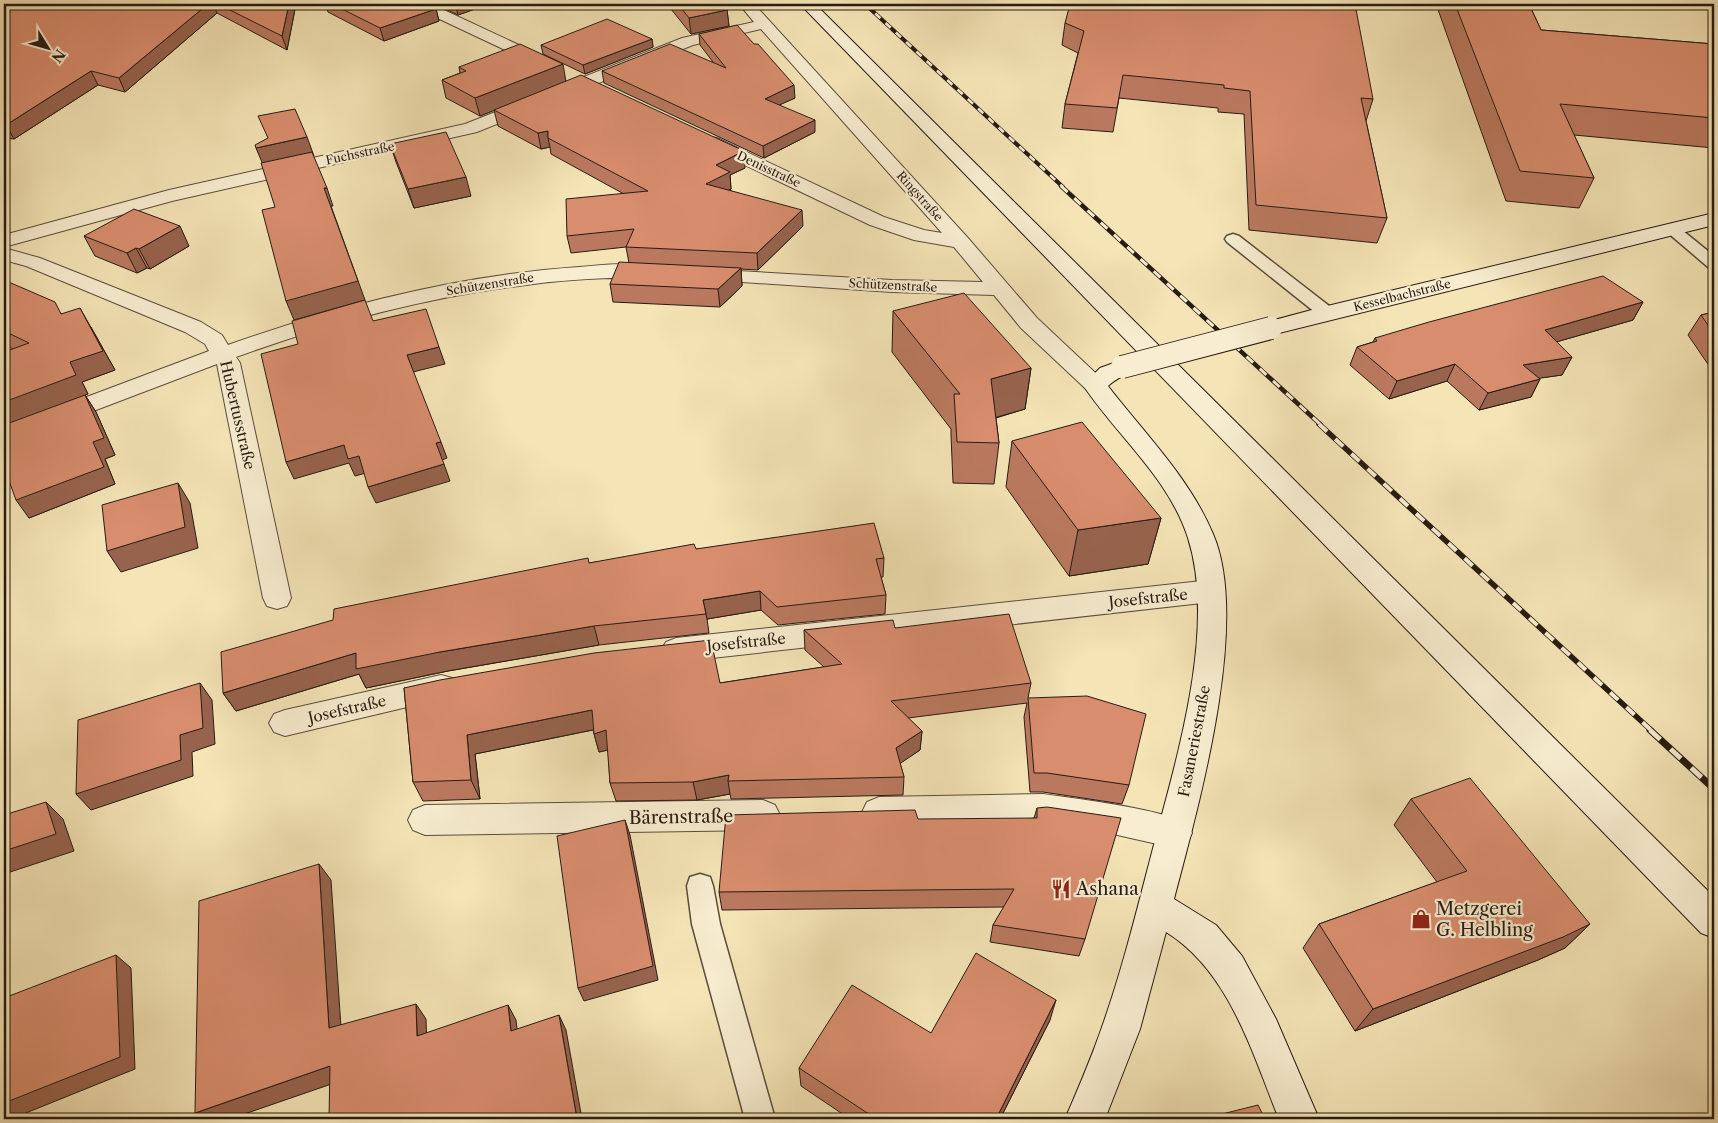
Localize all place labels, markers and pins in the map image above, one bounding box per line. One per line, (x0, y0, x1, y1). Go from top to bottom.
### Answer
restaurant icon: Ashana (1050, 878, 1072, 900)
place label: Ashana (1075, 878, 1139, 900)
place label: Metzgerei G. Helbling (1436, 898, 1533, 941)
shop icon: Metzgerei G. Helbling (1410, 908, 1432, 930)

